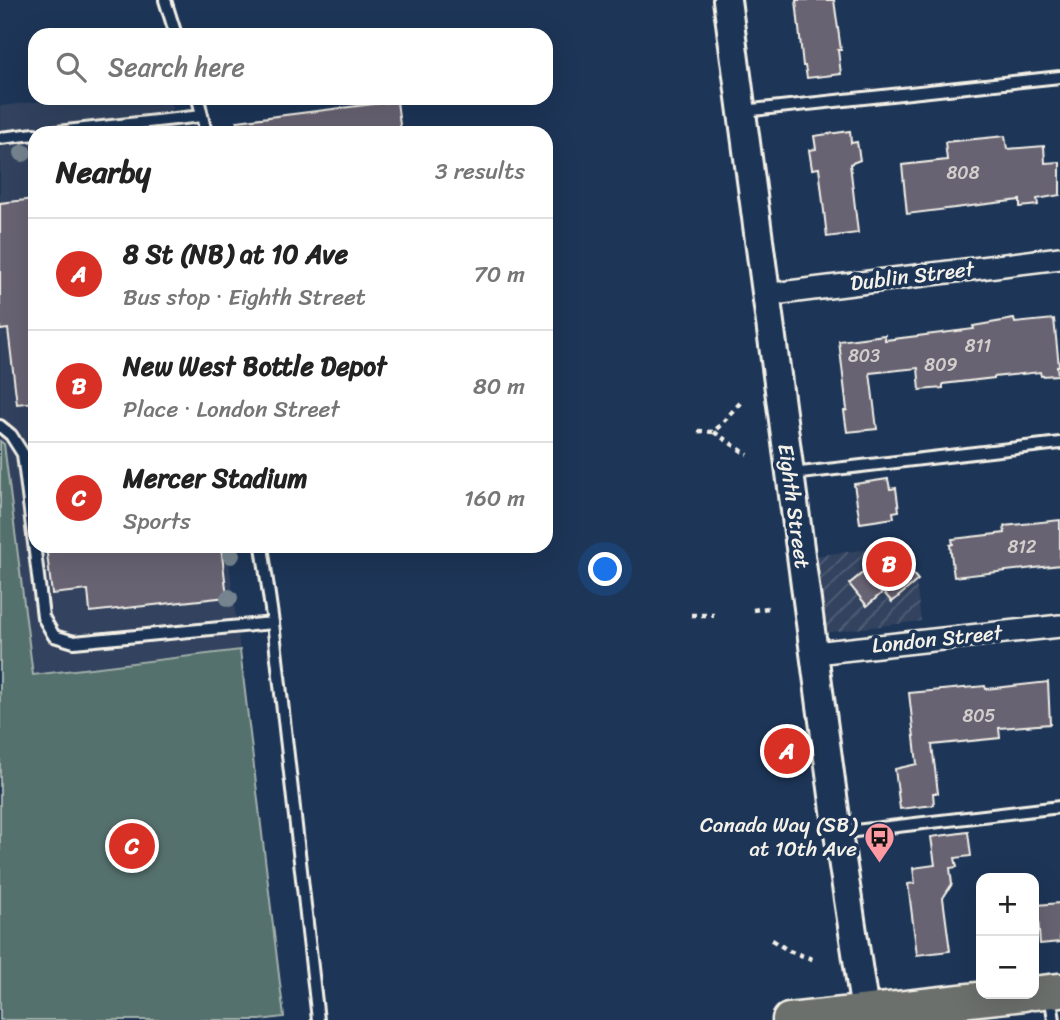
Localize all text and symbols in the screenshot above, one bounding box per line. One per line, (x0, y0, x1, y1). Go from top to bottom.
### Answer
search box (28, 28, 553, 105)
text: Search here (108, 44, 245, 90)
icon: search (52, 48, 90, 86)
text: Nearby (56, 145, 151, 199)
text: 3 results (435, 151, 525, 192)
house number: 808 (946, 157, 980, 189)
text: 8 St (NB) at 10 Ave (123, 231, 348, 277)
street label: Dublin Street (848, 249, 978, 302)
text: A (71, 254, 87, 295)
text: 70 m (474, 254, 525, 295)
text: Bus stop · Eighth Street (123, 277, 366, 318)
house number: 811 (965, 330, 991, 362)
house number: 803 (848, 340, 880, 372)
text: New West Bottle Depot (123, 343, 387, 389)
house number: 809 (924, 349, 958, 381)
text: B (72, 366, 86, 407)
text: 80 m (473, 366, 525, 407)
text: Place · London Street (123, 389, 340, 430)
street label: Eighth Street (766, 441, 822, 571)
text: Mercer Stadium (123, 455, 308, 501)
text: C (72, 478, 86, 519)
text: 160 m (464, 478, 525, 519)
text: Sports (123, 501, 191, 542)
house number: 812 (1008, 531, 1036, 563)
pin: B (866, 538, 912, 590)
your location (588, 552, 622, 586)
street label: London Street (870, 613, 1005, 665)
house number: 805 (962, 700, 996, 732)
pin: A (764, 725, 810, 777)
place label: Canada Way (SB) at 10th Ave (700, 806, 859, 868)
pin: C (109, 820, 155, 872)
bus stop icon: Canada Way (SB) at 10th Ave (863, 820, 897, 864)
map controls (976, 873, 1039, 999)
button: + (976, 873, 1039, 936)
button: − (976, 936, 1039, 999)

